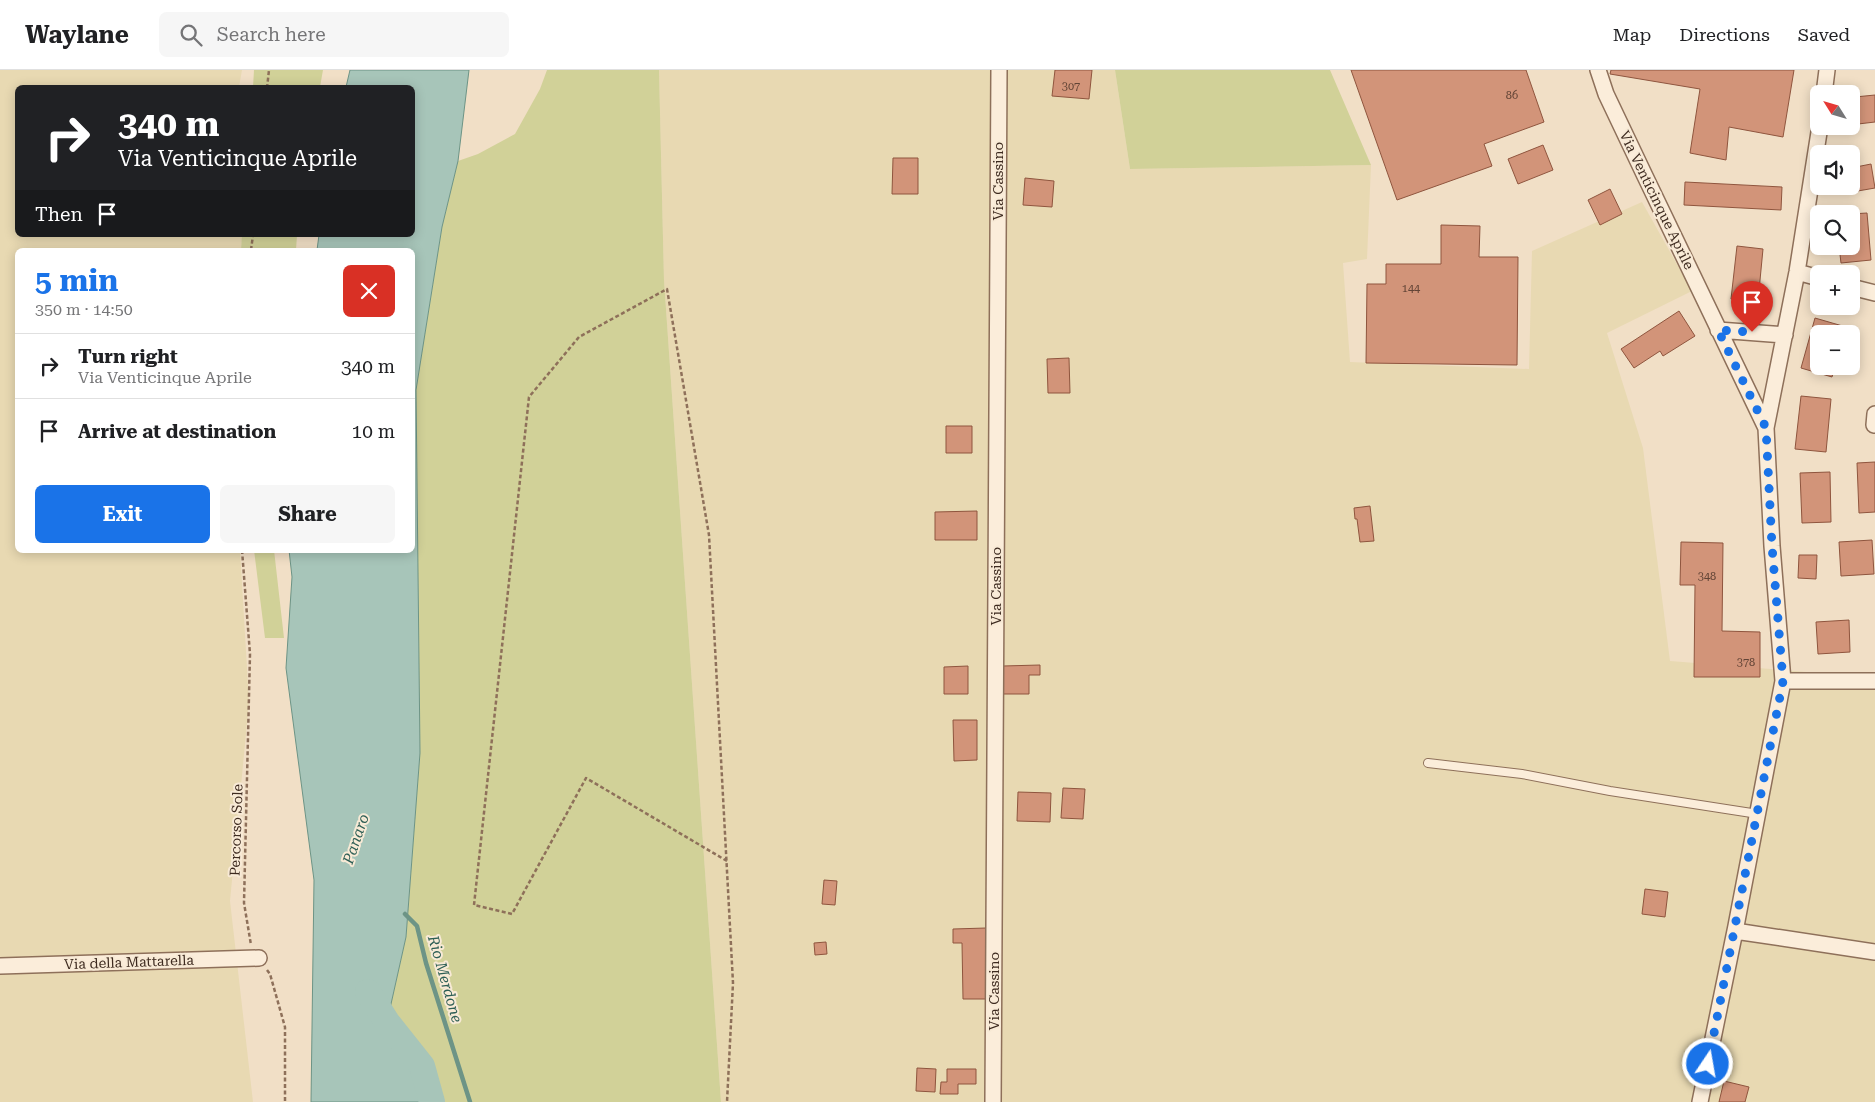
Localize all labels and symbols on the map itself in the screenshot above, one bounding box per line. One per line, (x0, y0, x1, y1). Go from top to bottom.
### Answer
house number: 307 (1062, 80, 1080, 93)
north arrow (1810, 85, 1860, 135)
house number: 86 (1506, 89, 1518, 102)
street label: Via Venticinque Aprile (1616, 128, 1698, 272)
street label: Via Cassino (990, 142, 1006, 220)
pin (1731, 281, 1773, 332)
house number: 144 (1402, 282, 1421, 295)
street label: Via Cassino (988, 547, 1004, 625)
house number: 348 (1698, 570, 1716, 583)
house number: 378 (1737, 656, 1755, 669)
street label: Percorso Sole (226, 783, 246, 876)
water label: Panaro (339, 811, 373, 867)
water label: Rio Merdone (424, 932, 466, 1025)
street label: Via della Mattarella (64, 952, 195, 972)
street label: Via Cassino (986, 952, 1002, 1030)
position arrow (1681, 1037, 1733, 1089)

